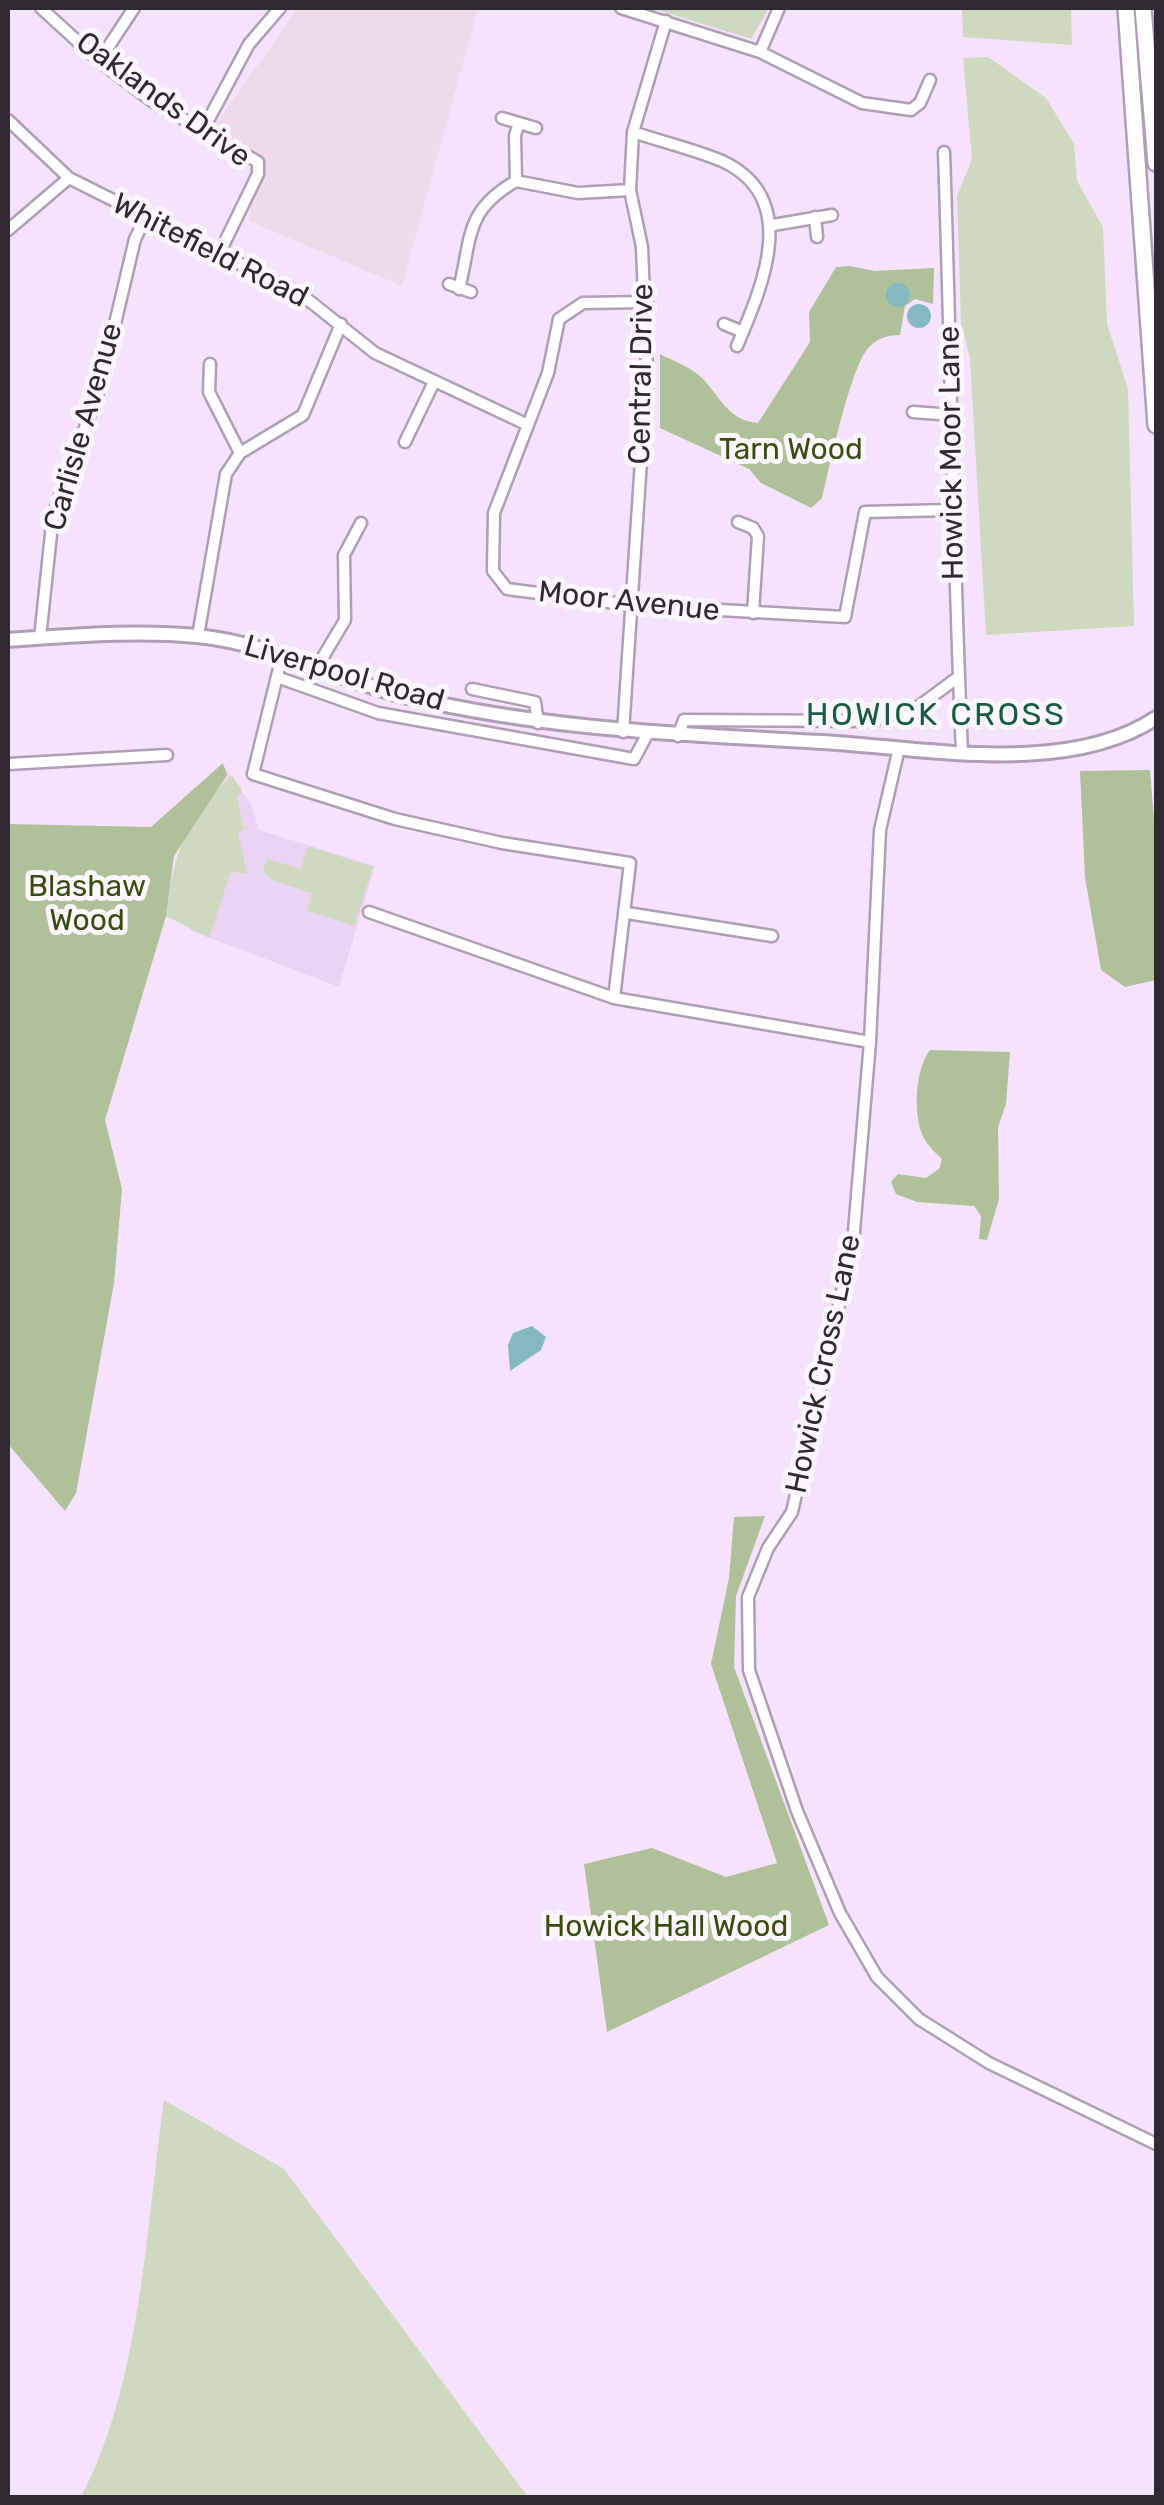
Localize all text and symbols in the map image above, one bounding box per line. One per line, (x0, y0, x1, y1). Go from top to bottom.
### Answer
street label: Oaklands Drive (69, 25, 257, 175)
street label: Whitefield Road (106, 186, 314, 316)
street label: Central Drive (622, 283, 662, 465)
street label: Carlisle Avenue (37, 319, 131, 535)
street label: Howick Moor Lane (932, 326, 972, 580)
park label: Tarn Wood (719, 432, 863, 468)
street label: Moor Avenue (537, 575, 721, 629)
street label: Liverpool Road (240, 628, 448, 720)
district label: HOWICK CROSS (806, 697, 1066, 735)
park label: Blashaw Wood (28, 869, 146, 940)
street label: Howick Cross Lane (779, 1231, 869, 1497)
park label: Howick Hall Wood (544, 1909, 788, 1945)

